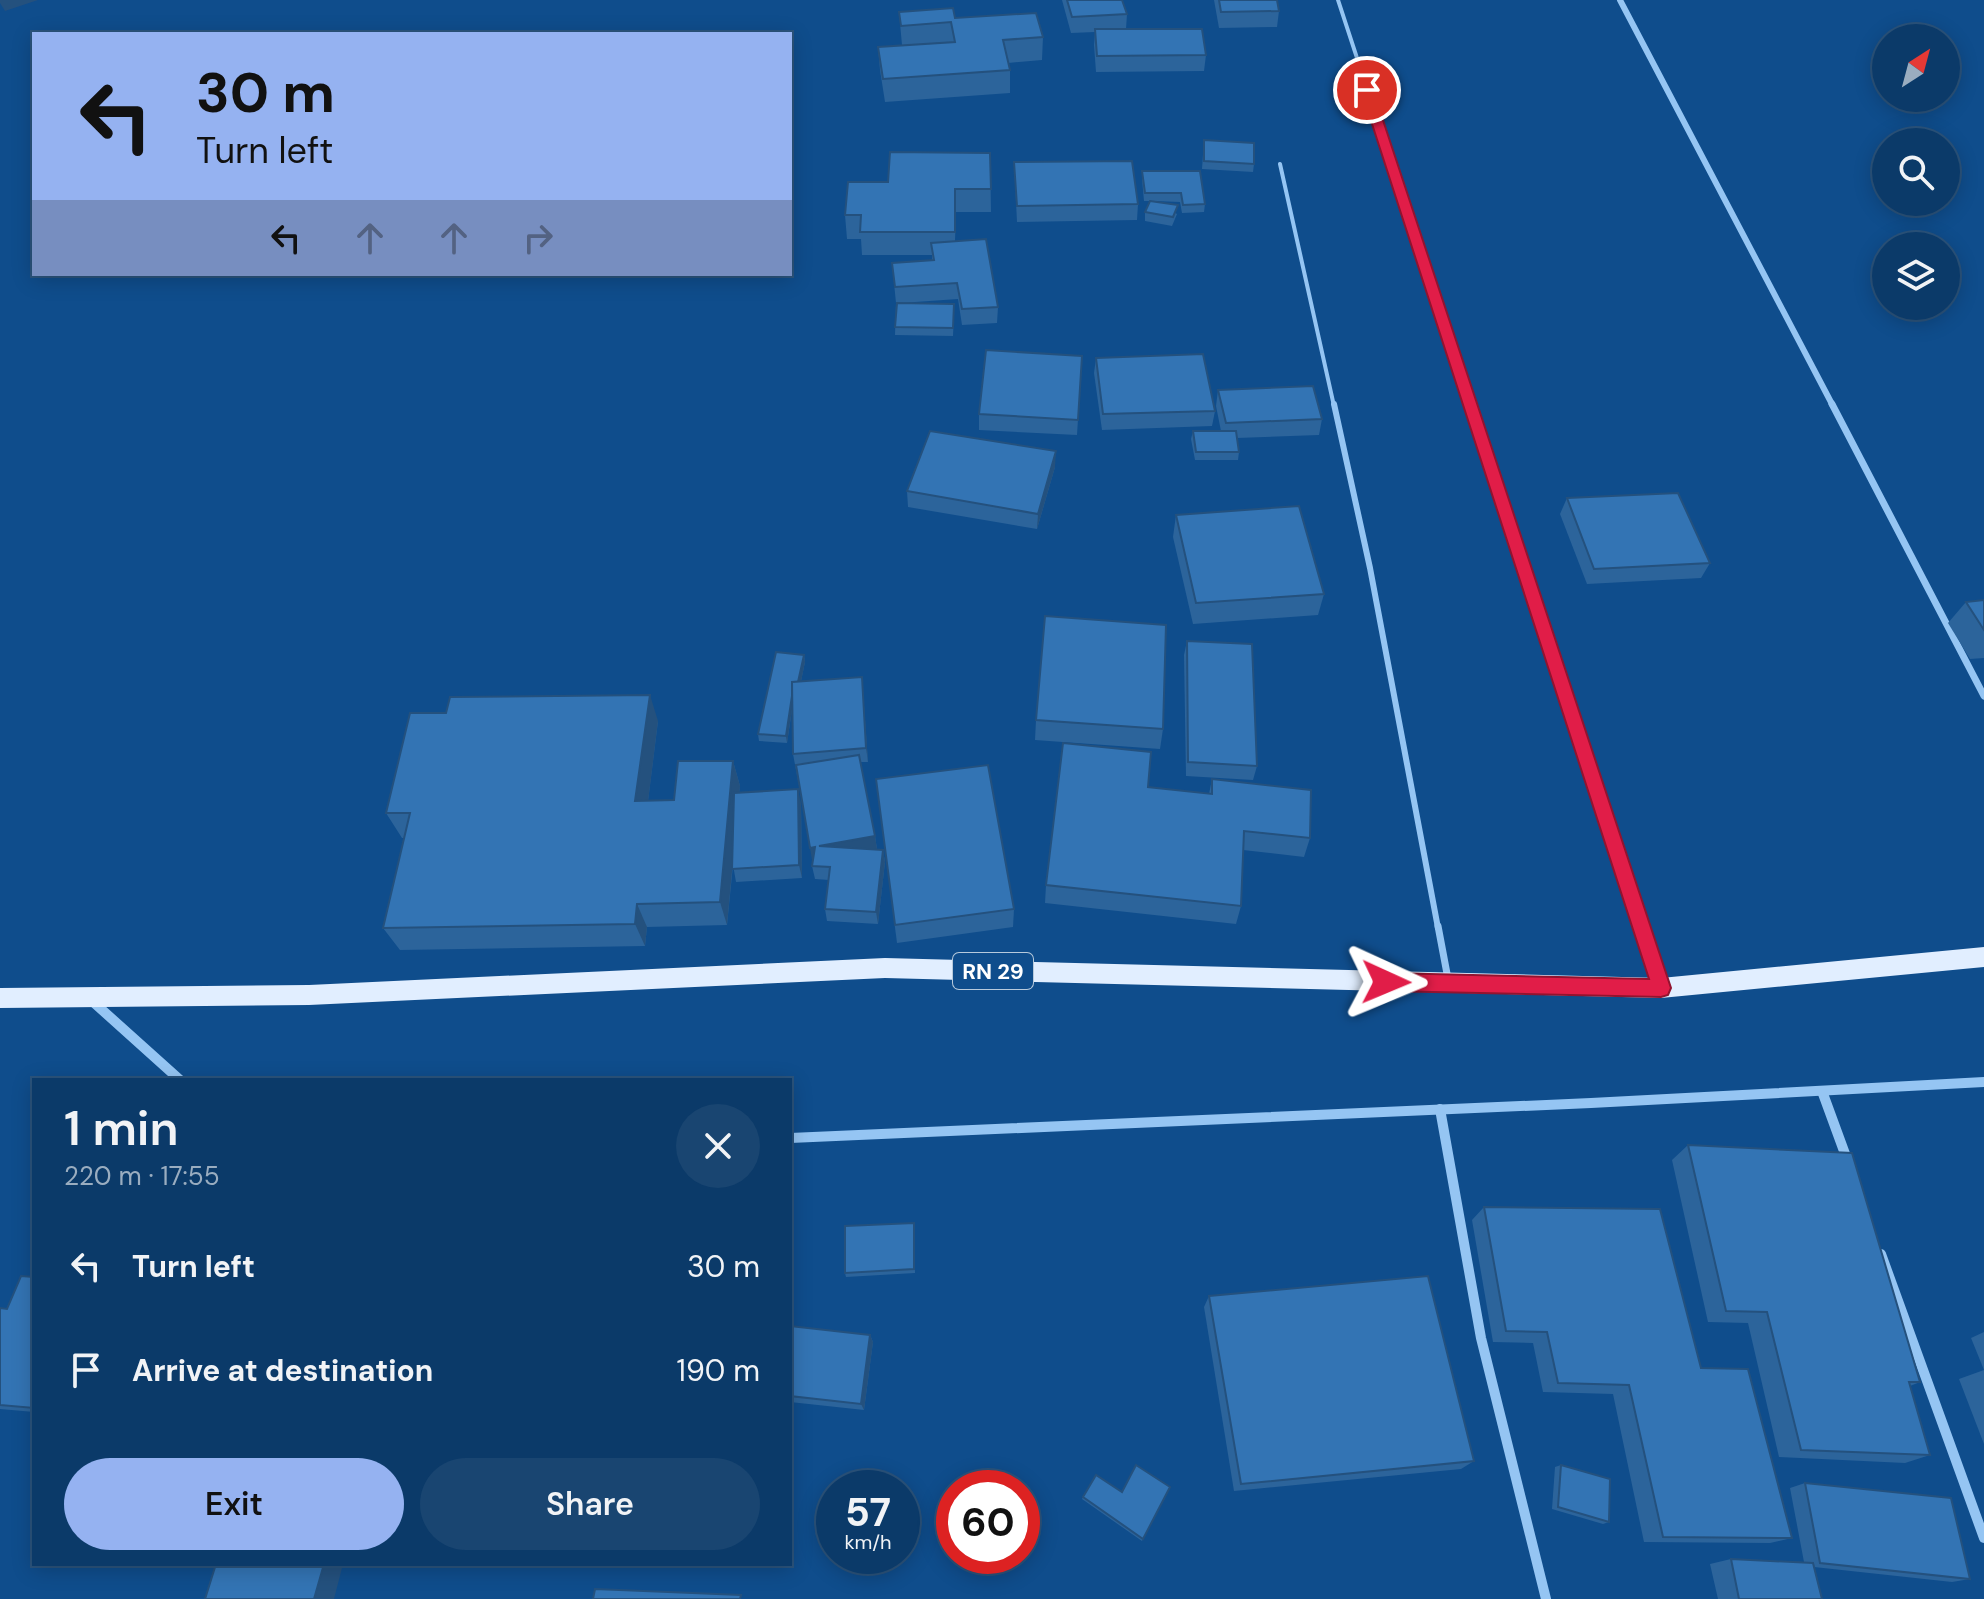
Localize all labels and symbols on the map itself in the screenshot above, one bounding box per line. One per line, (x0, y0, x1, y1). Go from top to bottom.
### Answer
north arrow (1872, 24, 1960, 112)
pin (1333, 56, 1401, 124)
position arrow (1344, 940, 1428, 1024)
road number: RN 29 (953, 953, 1033, 989)
speed limit sign: 60 (936, 1470, 1040, 1574)

